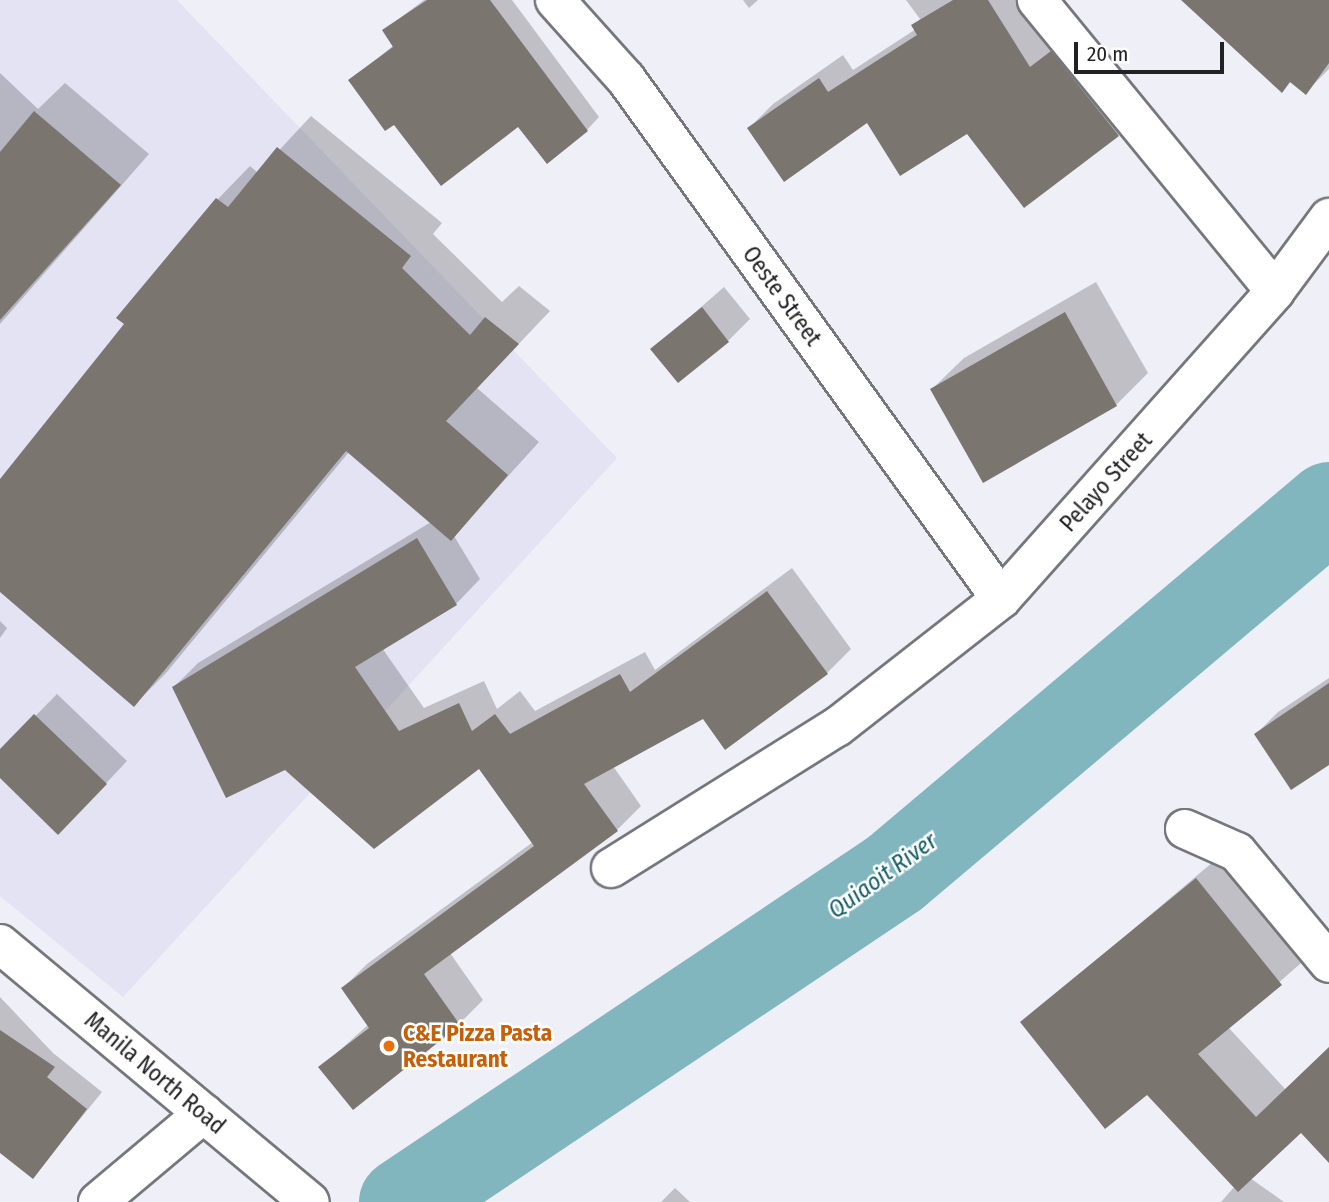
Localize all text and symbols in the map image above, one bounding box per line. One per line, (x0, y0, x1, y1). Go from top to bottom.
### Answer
scale bar (1077, 28, 1228, 72)
text: 20 m (1087, 41, 1128, 67)
street label: Oeste Street (737, 241, 827, 351)
street label: Pelayo Street (1054, 427, 1158, 537)
water label: Quiaoit River (823, 827, 943, 925)
street label: Manila North Road (79, 1006, 231, 1140)
place label: C&E Pizza Pasta Restaurant (403, 1019, 552, 1073)
marker: C&E Pizza Pasta Restaurant (381, 1038, 397, 1054)

